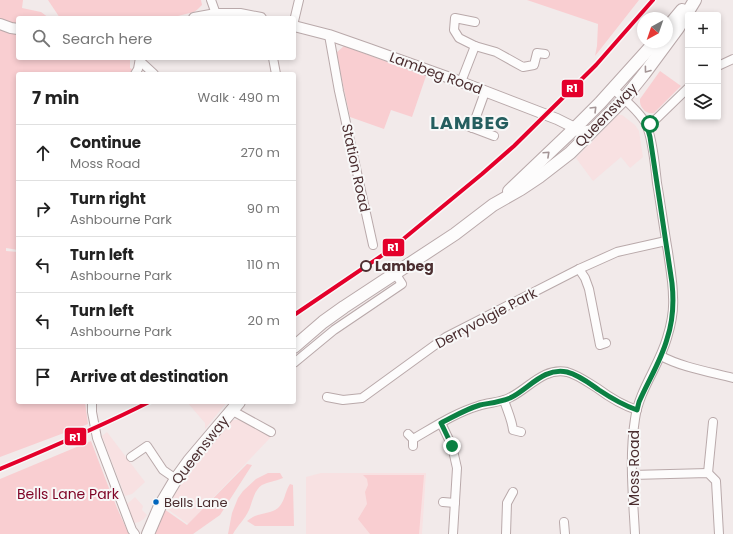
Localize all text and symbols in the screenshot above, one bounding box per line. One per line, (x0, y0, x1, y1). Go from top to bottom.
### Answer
north arrow (637, 12, 673, 48)
map controls (685, 12, 721, 120)
button: + (685, 12, 721, 48)
search box (16, 16, 296, 60)
icon: search (30, 27, 52, 49)
text: Search here (62, 28, 152, 49)
street label: Lambeg Road (387, 47, 485, 99)
button: − (685, 48, 721, 84)
one-way arrow (645, 66, 652, 73)
street label: Queensway (570, 78, 642, 152)
line badge: R1 (561, 79, 584, 98)
text: R1 (566, 80, 578, 96)
button: layers (685, 84, 721, 120)
text: 7 min (32, 86, 79, 110)
text: Walk · 490 m (198, 88, 280, 107)
one-way arrow (589, 106, 597, 114)
district label: LAMBEG (430, 110, 510, 135)
route start (641, 115, 659, 133)
street label: Station Road (337, 122, 375, 214)
text: Continue (70, 132, 141, 153)
icon: ahead (32, 142, 54, 164)
text: 270 m (240, 143, 280, 162)
one-way arrow (542, 151, 550, 159)
text: Moss Road (70, 154, 140, 173)
text: Turn right (70, 188, 146, 209)
icon: right (32, 198, 54, 220)
text: 90 m (247, 199, 280, 218)
text: Ashbourne Park (70, 210, 172, 229)
line badge: R1 (382, 238, 405, 257)
text: R1 (387, 239, 399, 255)
text: Turn left (70, 244, 134, 265)
icon: left (32, 254, 54, 276)
text: 110 m (247, 255, 280, 274)
place label: Lambeg (375, 256, 434, 276)
marker: Lambeg (360, 260, 372, 272)
text: Ashbourne Park (70, 266, 172, 285)
street label: Derryvolgie Park (432, 282, 541, 353)
text: Turn left (70, 300, 134, 321)
icon: left (32, 310, 54, 332)
text: 20 m (247, 311, 280, 330)
text: Ashbourne Park (70, 322, 172, 341)
icon: arrive (32, 366, 54, 388)
text: Arrive at destination (70, 366, 228, 387)
street label: Queensway (167, 411, 233, 489)
line badge: R1 (64, 427, 87, 446)
text: R1 (69, 429, 81, 445)
street label: Moss Road (624, 430, 644, 506)
route end (443, 437, 461, 455)
park label: Bells Lane Park (17, 484, 120, 504)
place label: Bells Lane (164, 493, 227, 512)
marker: Bells Lane (151, 497, 161, 507)

